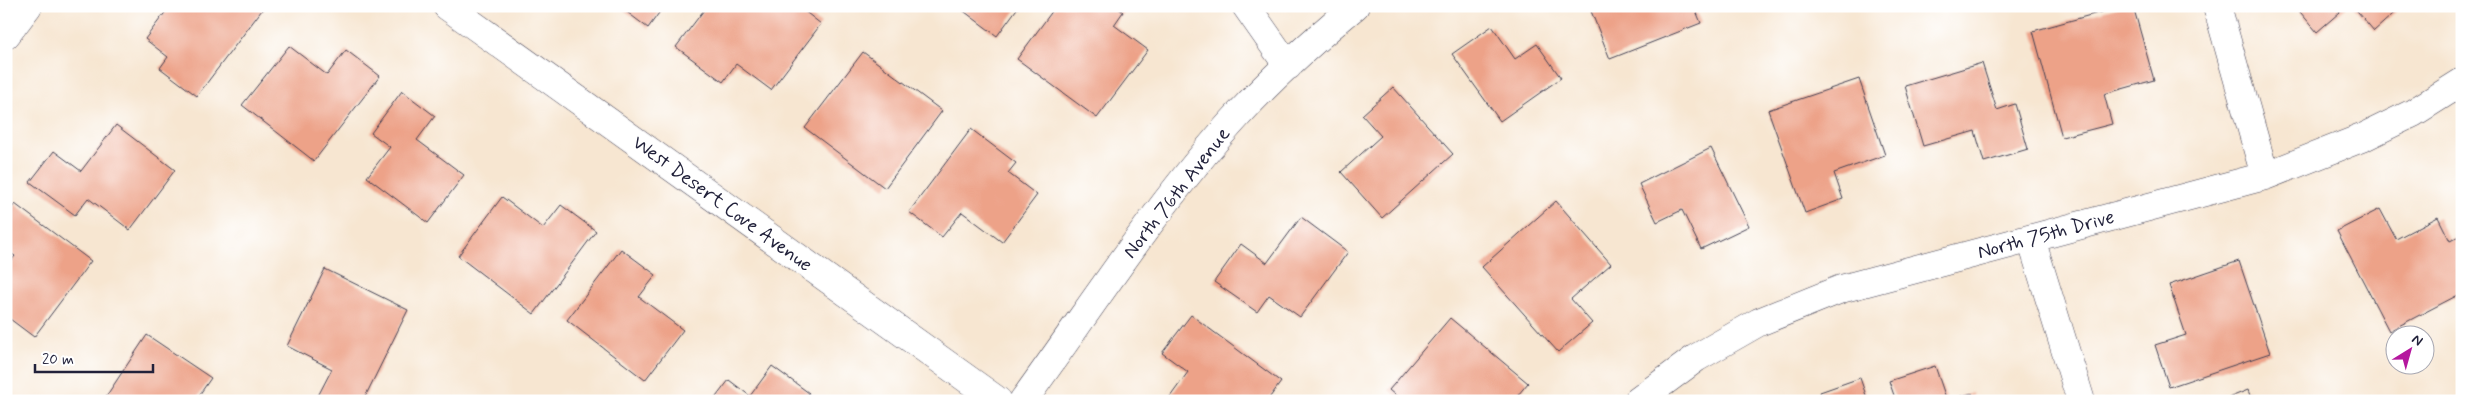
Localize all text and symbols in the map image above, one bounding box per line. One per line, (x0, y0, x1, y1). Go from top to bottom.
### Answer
street label: North 76th Avenue (1117, 122, 1237, 264)
street label: West Desert Cove Avenue (627, 130, 817, 278)
street label: North 75th Drive (1974, 204, 2118, 266)
north arrow (2386, 324, 2436, 374)
text: N (2408, 330, 2426, 350)
scale bar (35, 342, 152, 374)
text: 20 m (42, 350, 74, 370)

